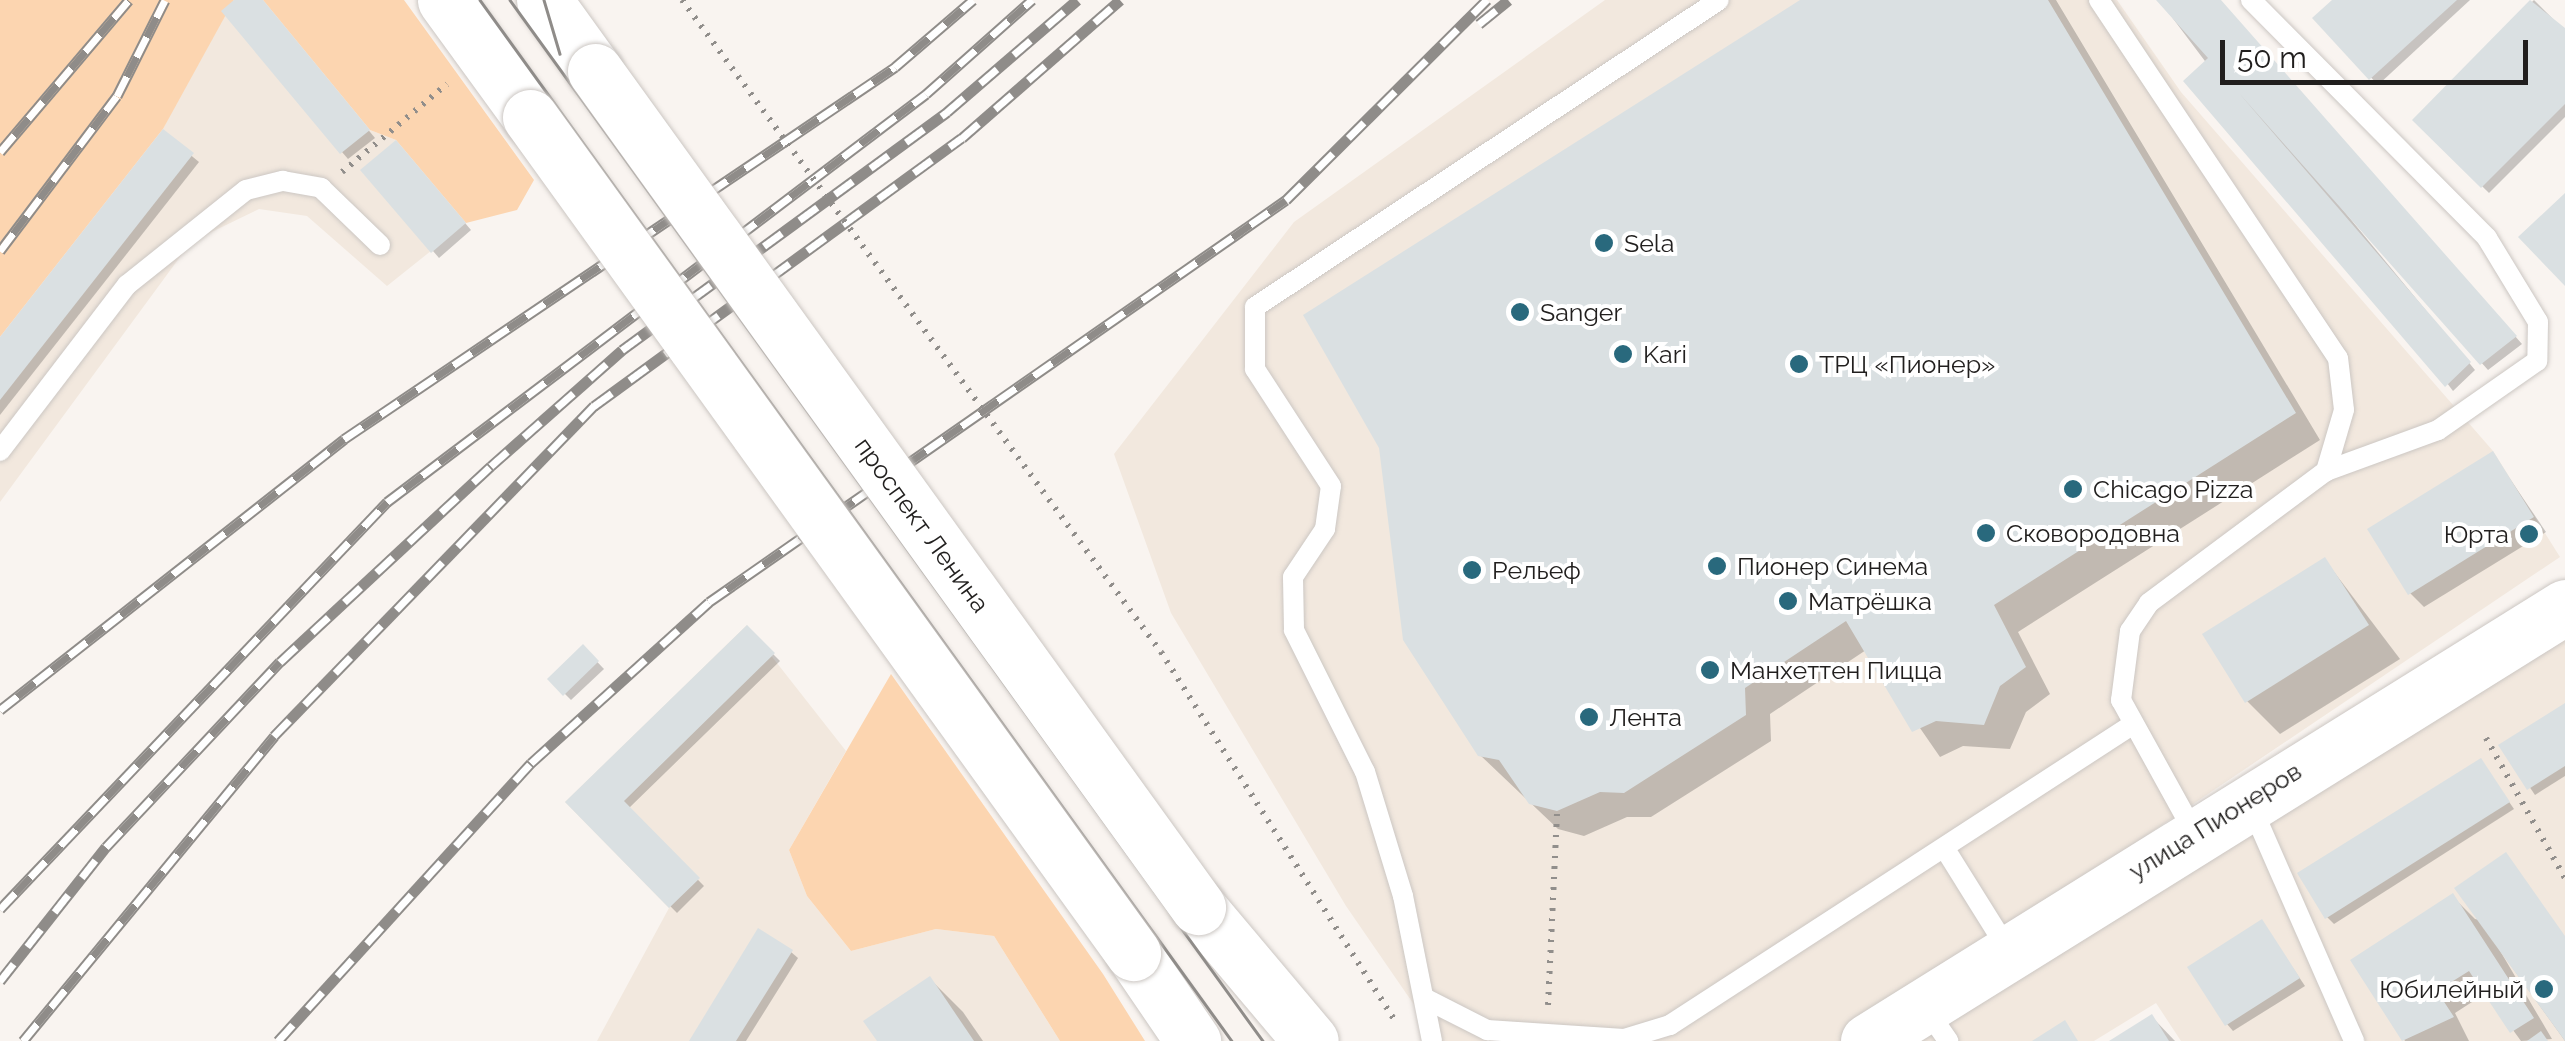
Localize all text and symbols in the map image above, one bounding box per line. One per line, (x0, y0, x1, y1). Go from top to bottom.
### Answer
scale bar (2225, 20, 2532, 82)
text: 50 m (2237, 40, 2307, 75)
place label: Sela (1624, 228, 1674, 258)
marker: Sela (1593, 232, 1615, 254)
place label: Sanger (1540, 297, 1622, 327)
marker: Sanger (1509, 301, 1531, 323)
place label: Kari (1643, 339, 1687, 369)
marker: Kari (1612, 343, 1634, 365)
place label: ТРЦ «Пионер» (1819, 349, 1995, 379)
marker: ТРЦ «Пионер» (1788, 353, 1810, 375)
street label: проспект Ленина (848, 432, 996, 618)
place label: Chicago Pizza (2093, 474, 2253, 504)
marker: Chicago Pizza (2062, 478, 2084, 500)
place label: Сковородовна (2006, 518, 2180, 548)
place label: Юрта (2444, 519, 2509, 549)
marker: Сковородовна (1975, 522, 1997, 544)
marker: Юрта (2518, 523, 2540, 545)
place label: Пионер Синема (1737, 551, 1928, 581)
place label: Рельеф (1492, 555, 1581, 585)
marker: Пионер Синема (1706, 555, 1728, 577)
marker: Рельеф (1461, 559, 1483, 581)
place label: Матрёшка (1808, 586, 1932, 616)
marker: Матрёшка (1777, 590, 1799, 612)
place label: Манхеттен Пицца (1730, 655, 1942, 685)
marker: Манхеттен Пицца (1699, 659, 1721, 681)
place label: Лента (1609, 702, 1682, 732)
marker: Лента (1578, 706, 1600, 728)
street label: улица Пионеров (2123, 756, 2307, 886)
place label: Юбилейный (2379, 974, 2524, 1004)
marker: Юбилейный (2533, 978, 2555, 1000)

